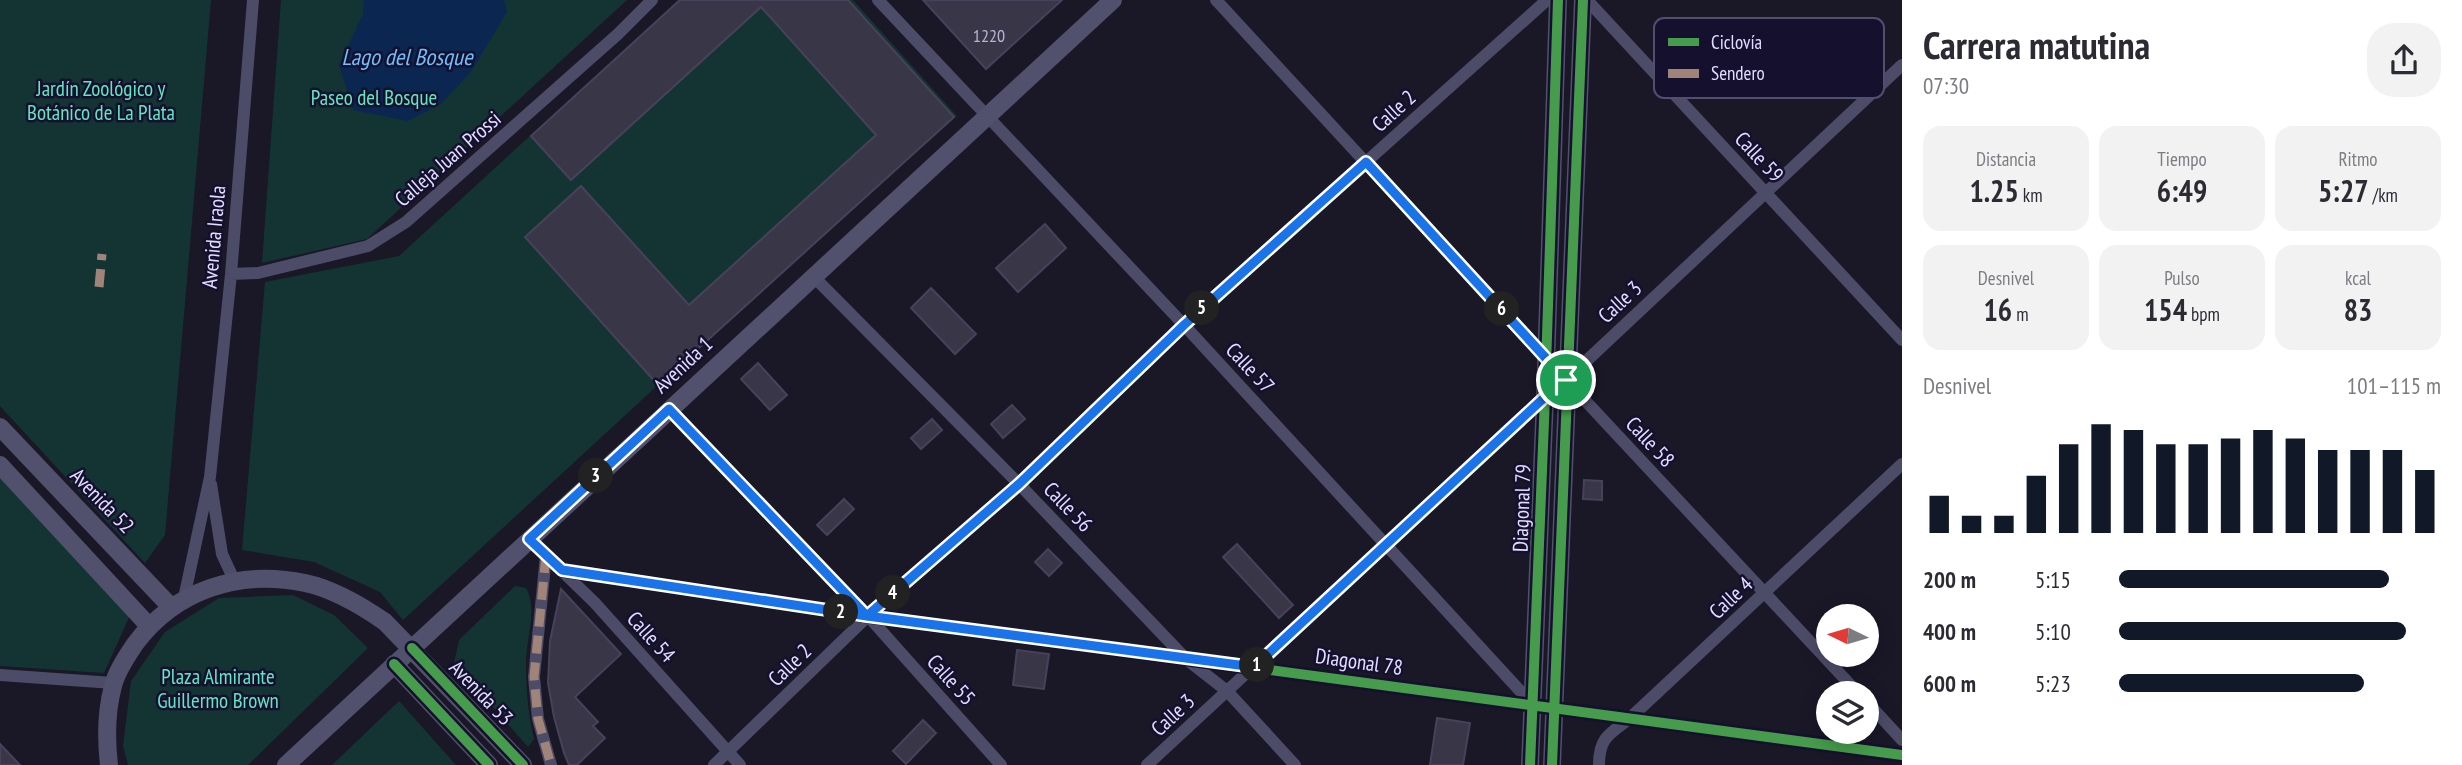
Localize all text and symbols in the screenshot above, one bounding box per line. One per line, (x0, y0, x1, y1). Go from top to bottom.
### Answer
legend (1654, 18, 1884, 98)
text: Carrera matutina (1923, 20, 2150, 69)
button: share (2367, 23, 2441, 97)
house number: 1220 (973, 24, 1005, 47)
text: Ciclovía (1711, 30, 1762, 54)
water label: Lago del Bosque (342, 42, 474, 71)
text: Sendero (1711, 61, 1765, 85)
text: 07:30 (1923, 71, 1969, 100)
park label: Jardín Zoológico y Botánico de La Plata (27, 75, 175, 126)
park label: Paseo del Bosque (311, 84, 437, 111)
street label: Calle 2 (1366, 84, 1421, 137)
street label: Calleja Juan Prossi (389, 105, 506, 212)
street label: Calle 59 (1729, 126, 1790, 188)
text: Distancia (1976, 147, 2036, 171)
text: Tiempo (2157, 147, 2207, 171)
text: Ritmo (2338, 147, 2378, 171)
text: 1.25 (1969, 171, 2019, 210)
text: 6:49 (2157, 171, 2207, 210)
text: 5:27 (2318, 171, 2369, 210)
text: km (2019, 183, 2043, 207)
text: /km (2369, 183, 2398, 207)
street label: Avenida Iraola (196, 184, 231, 290)
text: Desnivel (1978, 266, 2034, 290)
text: Pulso (2164, 266, 2200, 290)
text: kcal (2345, 266, 2371, 290)
street label: Calle 3 (1592, 275, 1647, 329)
pin: 5 (1184, 290, 1220, 326)
text: 16 (1983, 290, 2012, 329)
text: 154 (2144, 290, 2187, 329)
text: 83 (2344, 290, 2372, 329)
pin: 6 (1484, 292, 1520, 326)
text: 5 (1197, 295, 1206, 319)
text: 6 (1497, 296, 1506, 320)
text: m (2012, 302, 2029, 326)
text: bpm (2187, 302, 2220, 326)
street label: Avenida 1 (647, 330, 718, 399)
street label: Calle 57 (1220, 337, 1281, 399)
pin (1536, 350, 1596, 410)
icon: arrive (1547, 361, 1585, 399)
text: Desnivel (1923, 371, 1991, 400)
text: 101–115 m (2347, 371, 2441, 400)
street label: Calle 58 (1620, 411, 1681, 473)
pin: 3 (578, 458, 614, 494)
street label: Avenida 52 (65, 462, 140, 539)
text: 3 (591, 463, 600, 487)
street label: Diagonal 79 (1506, 464, 1537, 552)
street label: Calle 56 (1038, 476, 1099, 537)
text: 200 m (1923, 565, 1976, 594)
text: 5:15 (2035, 565, 2071, 594)
street label: Calle 4 (1703, 570, 1759, 625)
pin: 4 (876, 576, 910, 610)
text: 4 (888, 580, 897, 604)
pin: 2 (824, 594, 858, 630)
text: 2 (836, 599, 845, 623)
north arrow (1816, 604, 1880, 667)
map controls (1816, 604, 1879, 744)
street label: Calle 54 (621, 606, 682, 668)
text: 400 m (1923, 617, 1976, 646)
text: 5:10 (2035, 617, 2071, 646)
street label: Calle 2 (762, 638, 817, 692)
street label: Diagonal 78 (1314, 642, 1405, 681)
pin: 1 (1240, 648, 1274, 682)
street label: Calle 55 (921, 649, 981, 711)
text: 1 (1252, 652, 1261, 676)
street label: Avenida 53 (444, 654, 519, 731)
park label: Plaza Almirante Guillermo Brown (157, 663, 279, 714)
text: 600 m (1923, 669, 1976, 698)
text: 5:23 (2035, 669, 2071, 698)
button: layers (1816, 681, 1879, 744)
street label: Calle 3 (1145, 688, 1200, 742)

